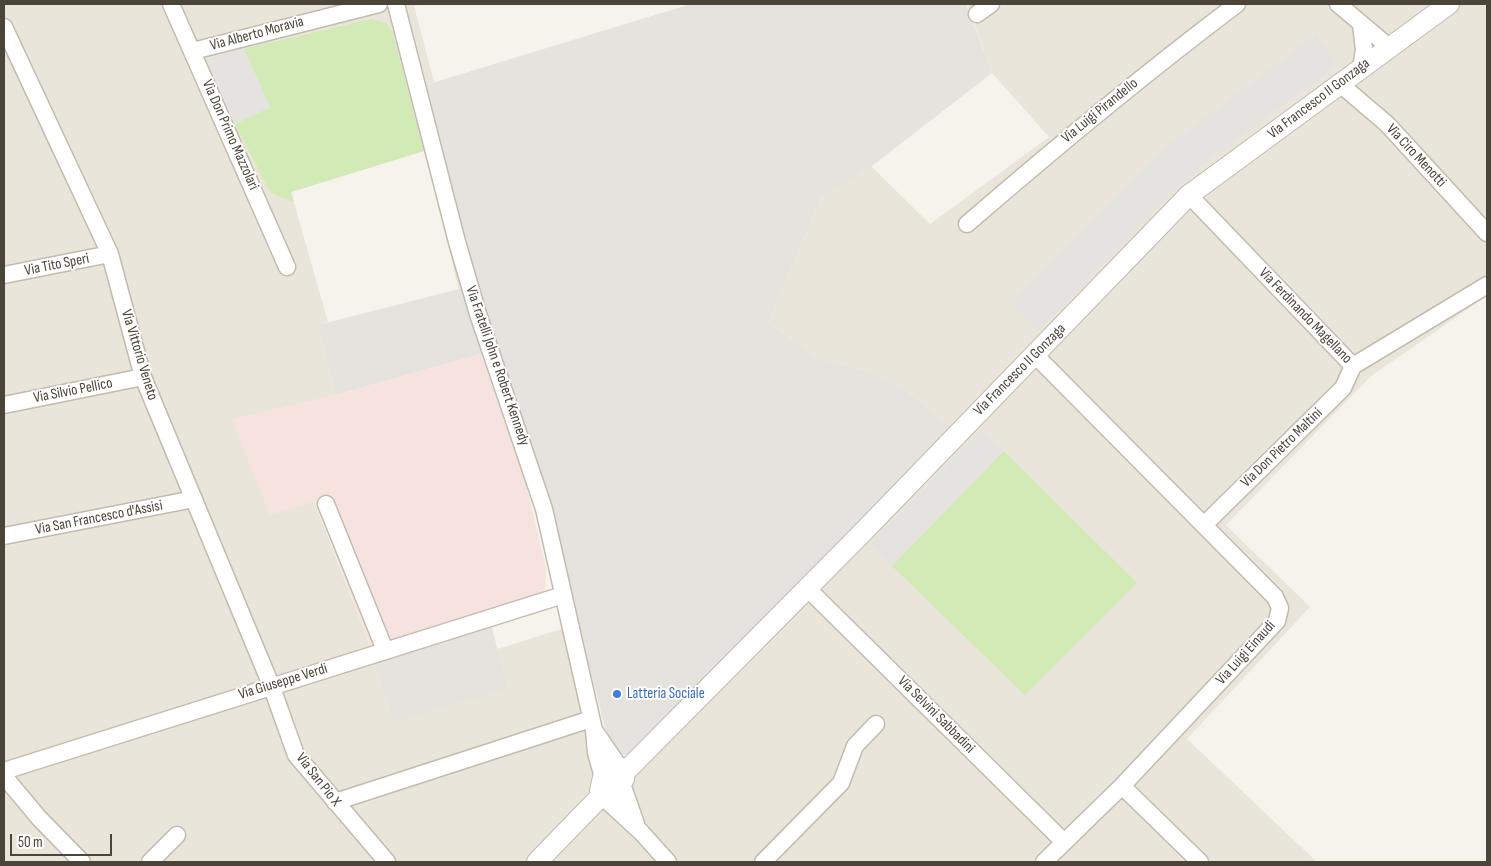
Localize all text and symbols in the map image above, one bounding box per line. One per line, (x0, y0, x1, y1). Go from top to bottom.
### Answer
street label: Via Alberto Moravia (208, 13, 306, 55)
street label: Via Francesco II Gonzaga (1265, 55, 1373, 143)
street label: Via Luigi Pirandello (1058, 75, 1142, 147)
street label: Via Don Primo Mazzolari (198, 77, 262, 193)
street label: Via Ciro Menotti (1382, 121, 1450, 191)
street label: Via Tito Speri (23, 250, 91, 280)
street label: Via Ferdinando Magellano (1255, 264, 1355, 368)
street label: Via Fratelli John e Robert Kennedy (461, 284, 533, 448)
street label: Via Vittorio Veneto (117, 308, 161, 402)
street label: Via Francesco II Gonzaga (970, 320, 1070, 420)
street label: Via Silvio Pellico (32, 375, 114, 407)
street label: Via Don Pietro Maltini (1237, 405, 1327, 491)
street label: Via San Francesco d'Assisi (34, 497, 164, 539)
street label: Via Luigi Einaudi (1213, 617, 1279, 689)
street label: Via Giuseppe Verdi (236, 660, 330, 704)
street label: Via Selvini Sabbadini (894, 673, 978, 757)
place label: Latteria Sociale (627, 685, 705, 703)
marker: Latteria Sociale (611, 688, 623, 700)
street label: Via San Pio X (292, 750, 344, 810)
scale bar (12, 824, 115, 856)
text: 50 m (18, 833, 43, 852)

